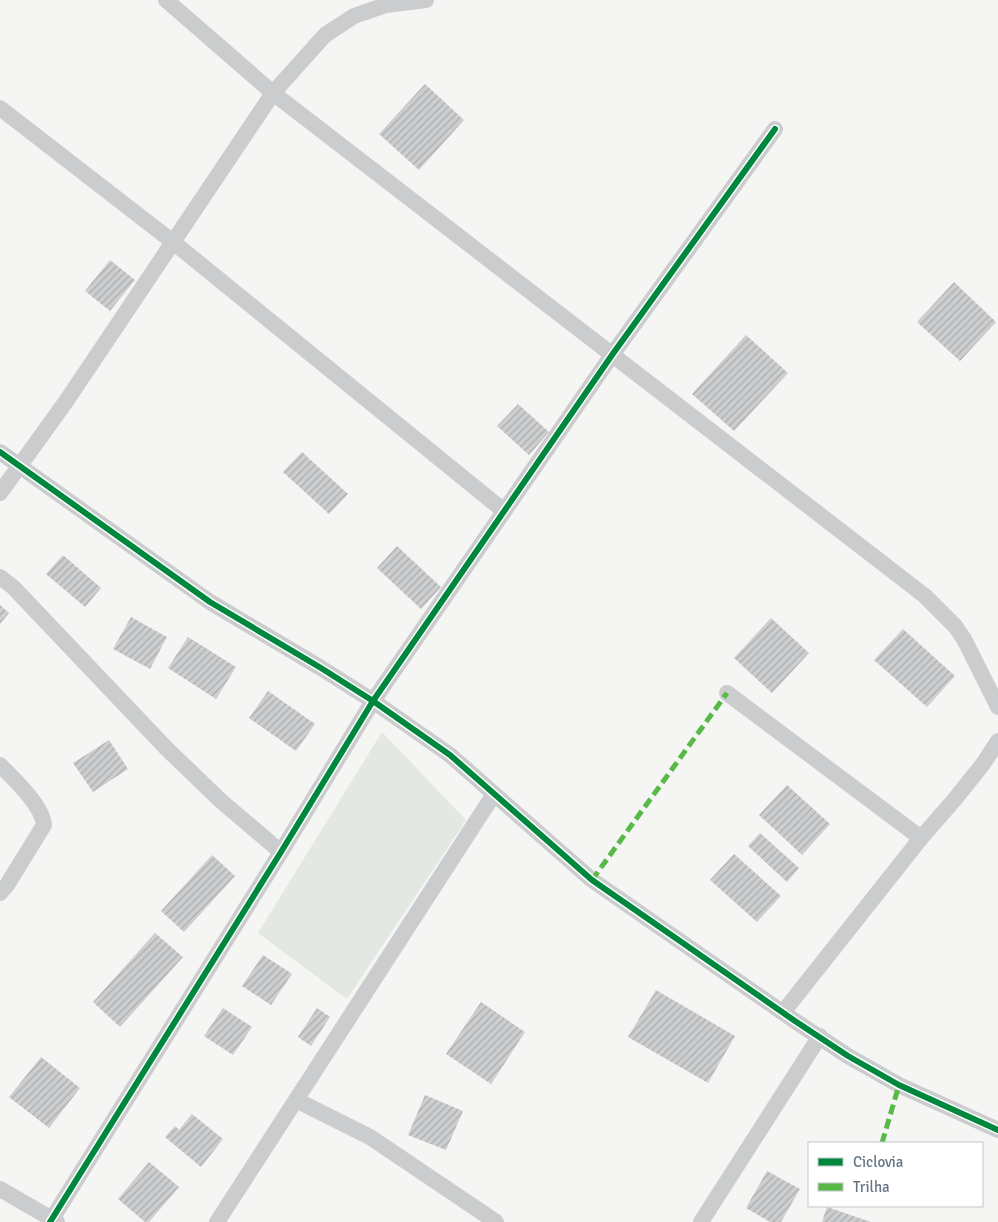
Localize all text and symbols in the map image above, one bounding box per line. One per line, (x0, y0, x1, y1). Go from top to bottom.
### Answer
legend (808, 1142, 983, 1207)
text: Ciclovia (853, 1153, 903, 1171)
text: Trilha (853, 1178, 890, 1196)

